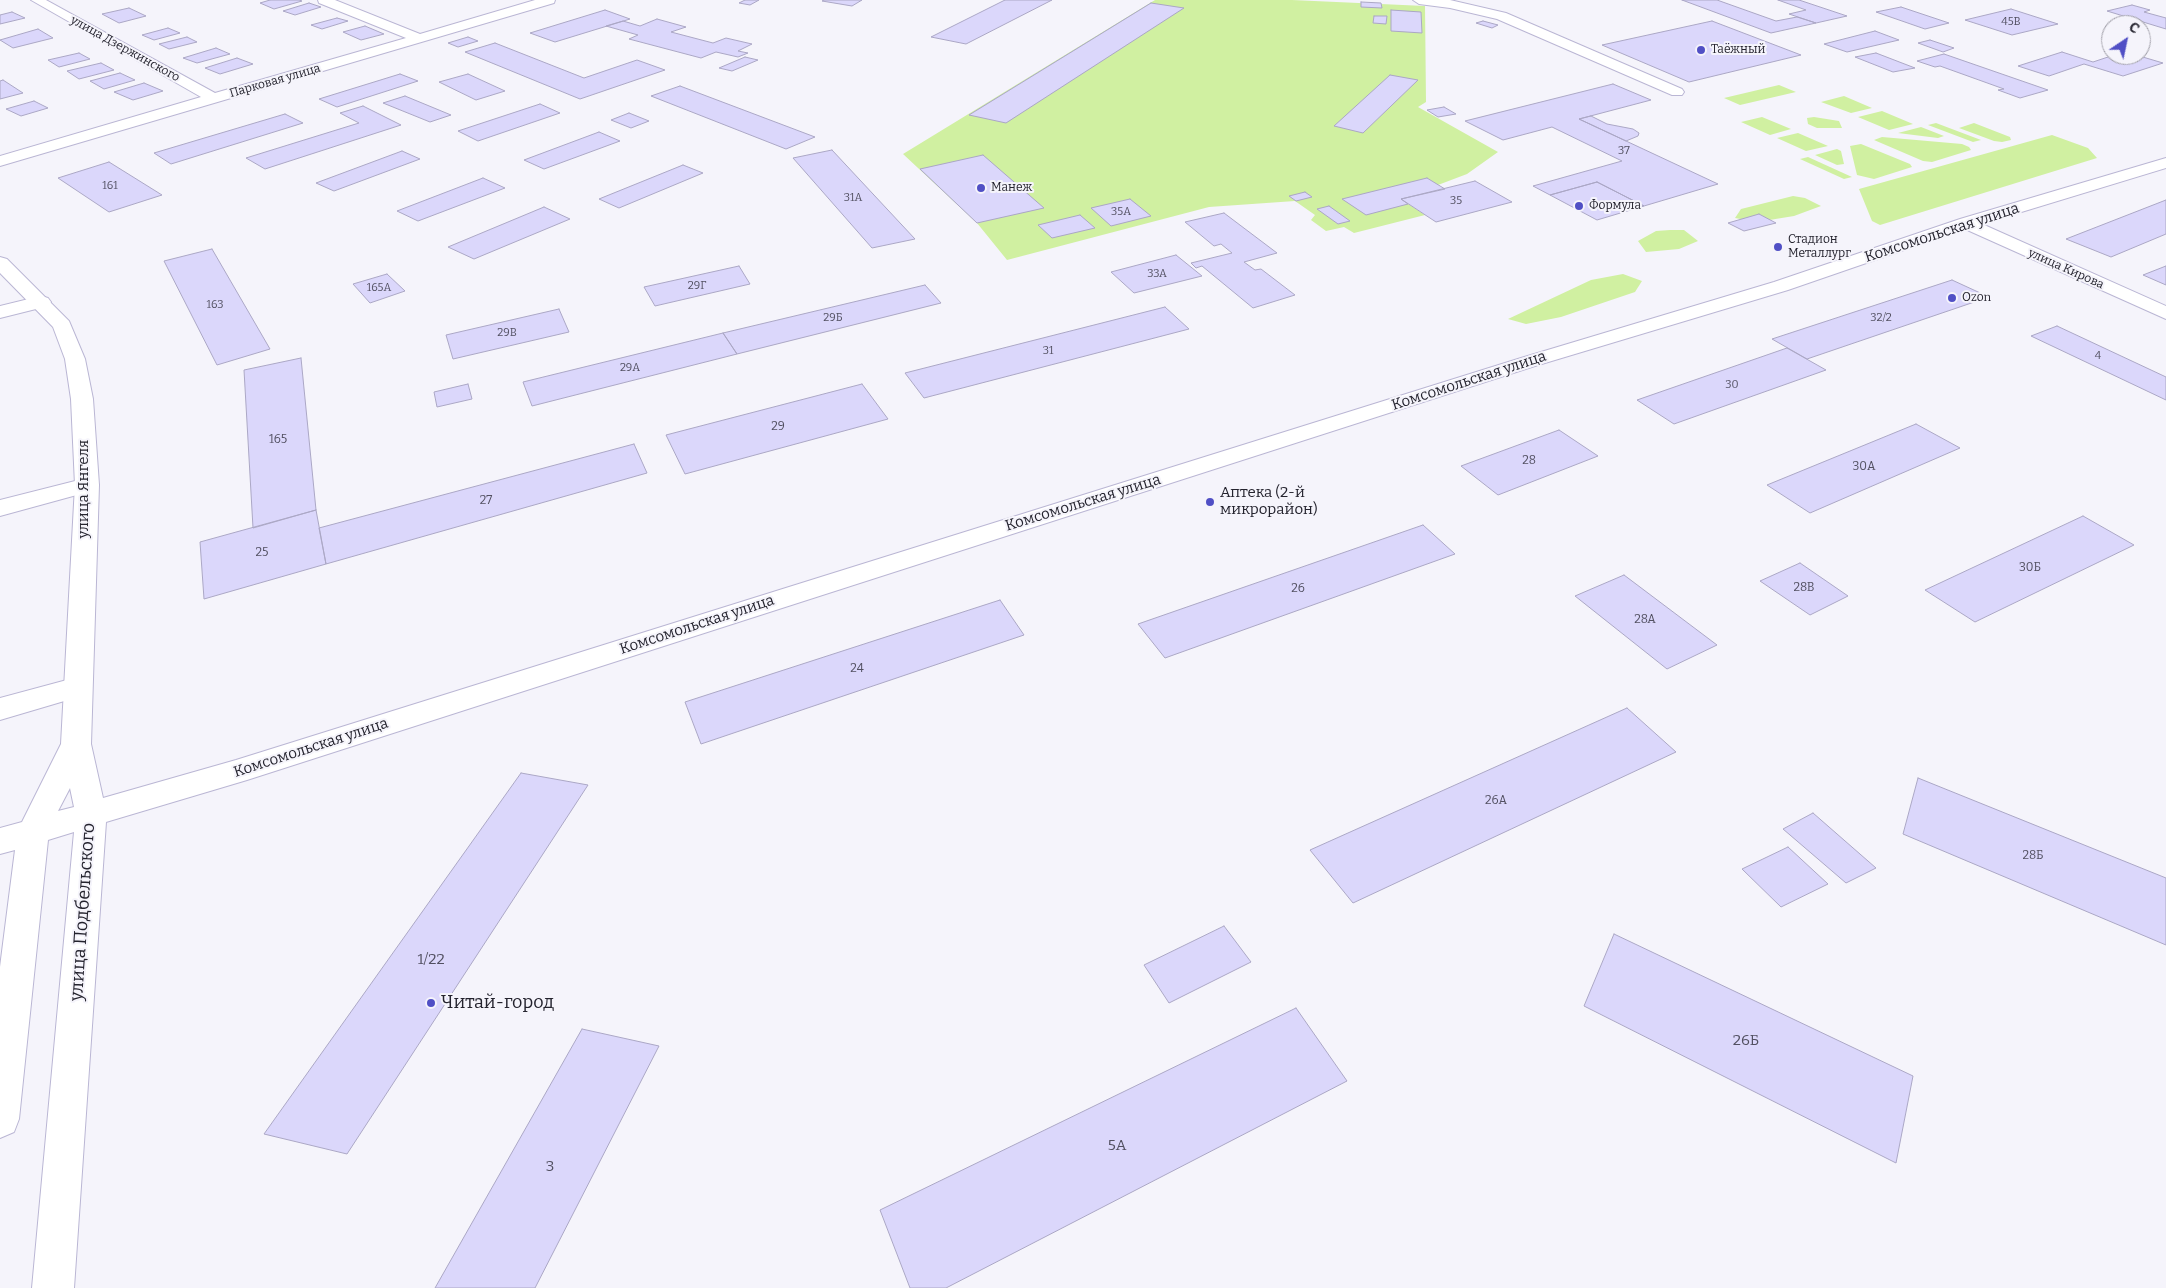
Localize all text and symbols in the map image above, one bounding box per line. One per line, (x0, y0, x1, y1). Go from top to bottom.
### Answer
street label: улица Дзержинского (68, 13, 182, 85)
house number: 45В (2001, 15, 2021, 29)
north arrow (2101, 15, 2151, 65)
text: С (2126, 18, 2143, 37)
place label: Таёжный (1711, 43, 1765, 57)
marker: Таёжный (1695, 44, 1707, 56)
street label: Парковая улица (228, 61, 322, 101)
house number: 37 (1618, 144, 1630, 158)
house number: 161 (102, 179, 118, 193)
place label: Манеж (991, 181, 1032, 195)
marker: Манеж (975, 182, 987, 194)
house number: 31А (844, 191, 862, 205)
house number: 35 (1450, 194, 1462, 208)
place label: Формула (1589, 199, 1641, 213)
street label: Комсомольская улица (1862, 199, 2022, 267)
marker: Формула (1573, 200, 1585, 212)
house number: 35А (1111, 205, 1131, 219)
place label: Стадион Металлург (1788, 233, 1851, 261)
marker: Стадион Металлург (1772, 241, 1784, 253)
street label: улица Кирова (2026, 246, 2106, 292)
house number: 33А (1147, 267, 1167, 281)
house number: 29Г (688, 279, 706, 293)
house number: 165А (367, 281, 391, 295)
place label: Ozon (1962, 291, 1991, 305)
marker: Ozon (1946, 292, 1958, 304)
house number: 163 (206, 298, 224, 312)
house number: 29Б (823, 311, 843, 325)
house number: 32/2 (1870, 311, 1892, 325)
house number: 29В (497, 326, 517, 340)
house number: 31 (1043, 344, 1053, 358)
street label: Комсомольская улица (1389, 347, 1549, 415)
house number: 4 (2095, 349, 2101, 363)
house number: 29А (620, 361, 640, 375)
house number: 30 (1725, 378, 1739, 392)
house number: 29 (771, 420, 785, 434)
house number: 165 (269, 433, 287, 447)
street label: улица Янгеля (75, 440, 93, 538)
house number: 28 (1522, 454, 1536, 468)
house number: 30А (1852, 460, 1876, 474)
street label: Комсомольская улица (1003, 471, 1163, 535)
place label: Аптека (2-й микрорайон) (1220, 484, 1318, 519)
house number: 27 (480, 494, 492, 508)
marker: Аптека (2-й микрорайон) (1204, 496, 1216, 508)
house number: 25 (256, 546, 268, 560)
house number: 30Б (2019, 561, 2041, 575)
house number: 28В (1793, 581, 1815, 595)
house number: 26 (1291, 582, 1305, 596)
street label: Комсомольская улица (617, 591, 777, 659)
house number: 28А (1634, 613, 1656, 627)
house number: 24 (850, 662, 864, 676)
street label: Комсомольская улица (231, 714, 391, 782)
house number: 26А (1485, 794, 1507, 808)
street label: улица Подбельского (66, 822, 100, 1002)
house number: 28Б (2023, 849, 2043, 863)
house number: 1/22 (417, 951, 445, 969)
place label: Читай-город (441, 992, 554, 1014)
marker: Читай-город (425, 997, 437, 1009)
house number: 26Б (1733, 1032, 1759, 1050)
house number: 5А (1108, 1137, 1126, 1155)
house number: 3 (546, 1158, 554, 1176)

